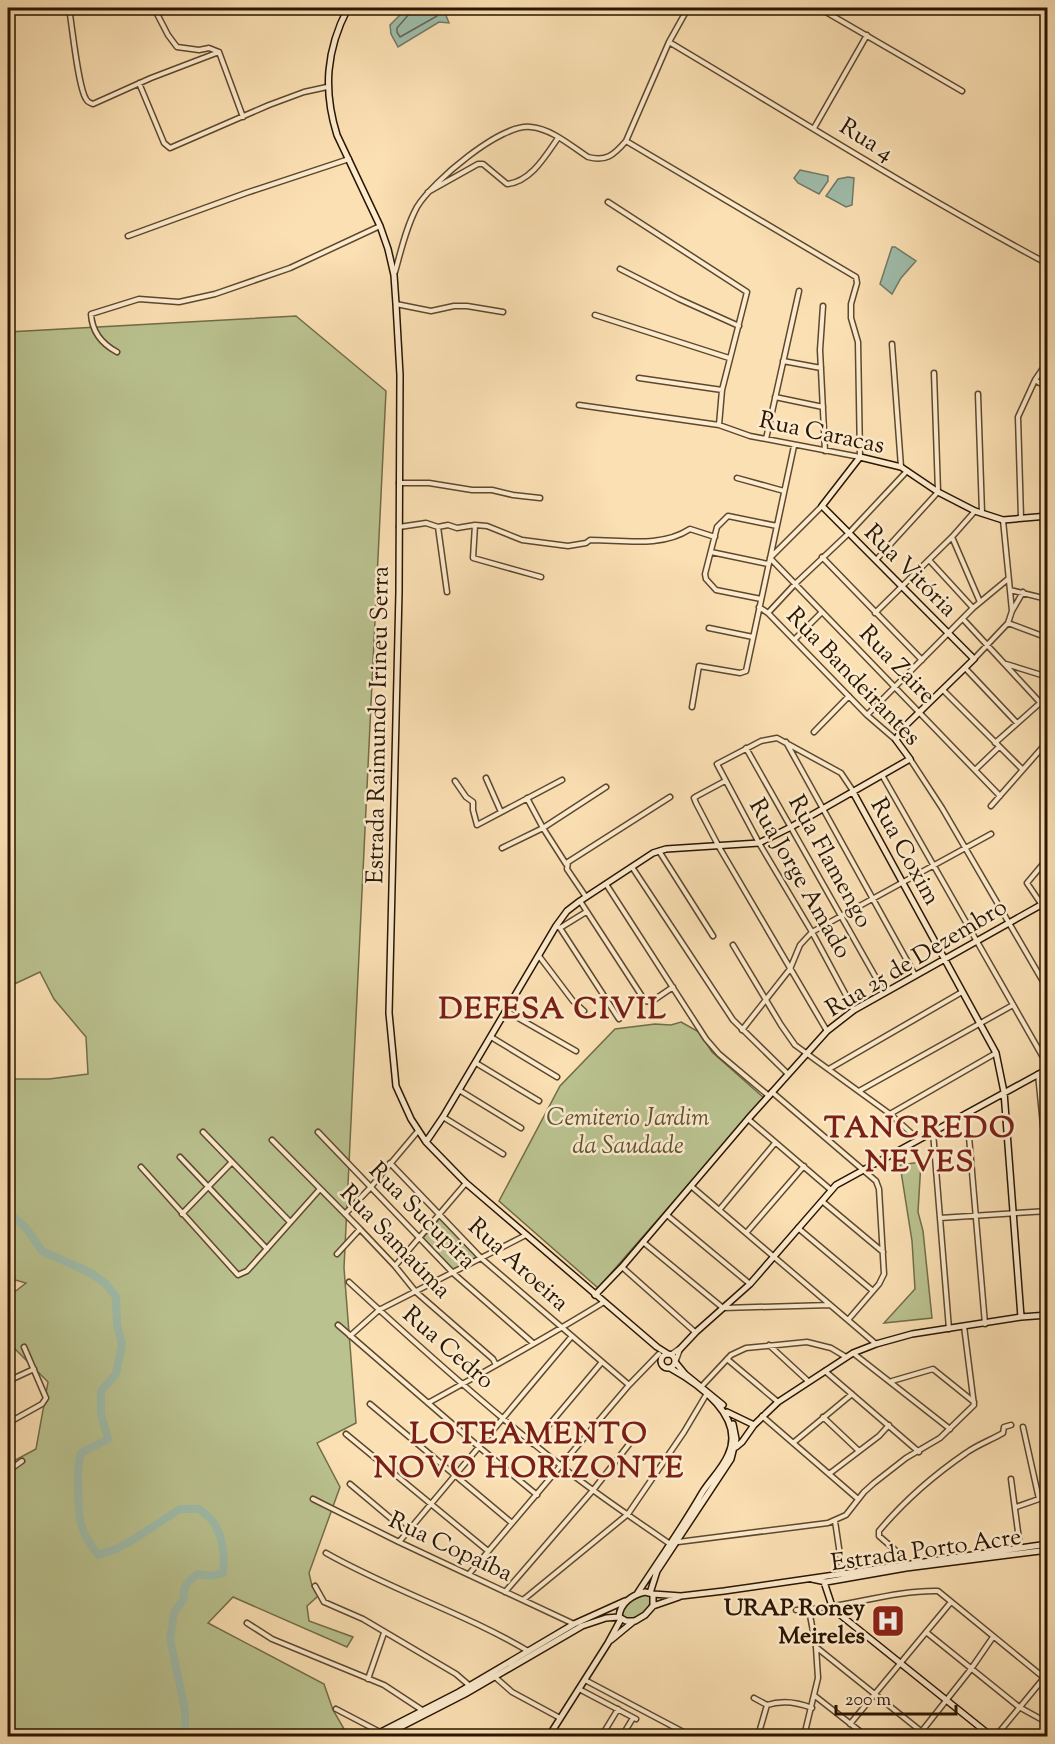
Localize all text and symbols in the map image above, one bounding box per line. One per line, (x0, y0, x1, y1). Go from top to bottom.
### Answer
street label: Rua 4 (832, 111, 900, 171)
street label: Rua Caracas (756, 404, 887, 464)
street label: Rua Vitória (855, 517, 964, 626)
street label: Estrada Raimundo Irineu Serra (359, 566, 399, 884)
street label: Rua Bandeirantes (778, 601, 928, 754)
street label: Rua Zaire (850, 618, 943, 712)
street label: Rua Flamengo (779, 789, 880, 935)
street label: Rua Coxim (861, 792, 948, 912)
street label: Rua Jorge Amado (740, 793, 859, 965)
street label: Rua 25 de Dezembro (820, 891, 1014, 1026)
district label: DEFESA CIVIL (439, 989, 667, 1032)
park label: Cemiterio Jardim da Saudade (546, 1102, 710, 1164)
district label: TANCREDO NEVES (824, 1108, 1016, 1185)
street label: Rua Sucupira (360, 1155, 483, 1278)
street label: Rua Samaúma (331, 1178, 458, 1307)
street label: Rua Aroeira (460, 1211, 576, 1320)
street label: Rua Cedro (394, 1299, 501, 1398)
district label: LOTEAMENTO NOVO HORIZONTE (373, 1414, 685, 1491)
street label: Rua Copaíba (383, 1504, 518, 1591)
street label: Estrada Porto Acre (829, 1521, 1024, 1581)
place label: URAP Roney Meireles (724, 1592, 865, 1654)
hospital icon: URAP Roney Meireles (870, 1603, 906, 1639)
scale bar (836, 1678, 956, 1716)
text: 200 m (845, 1688, 891, 1714)

